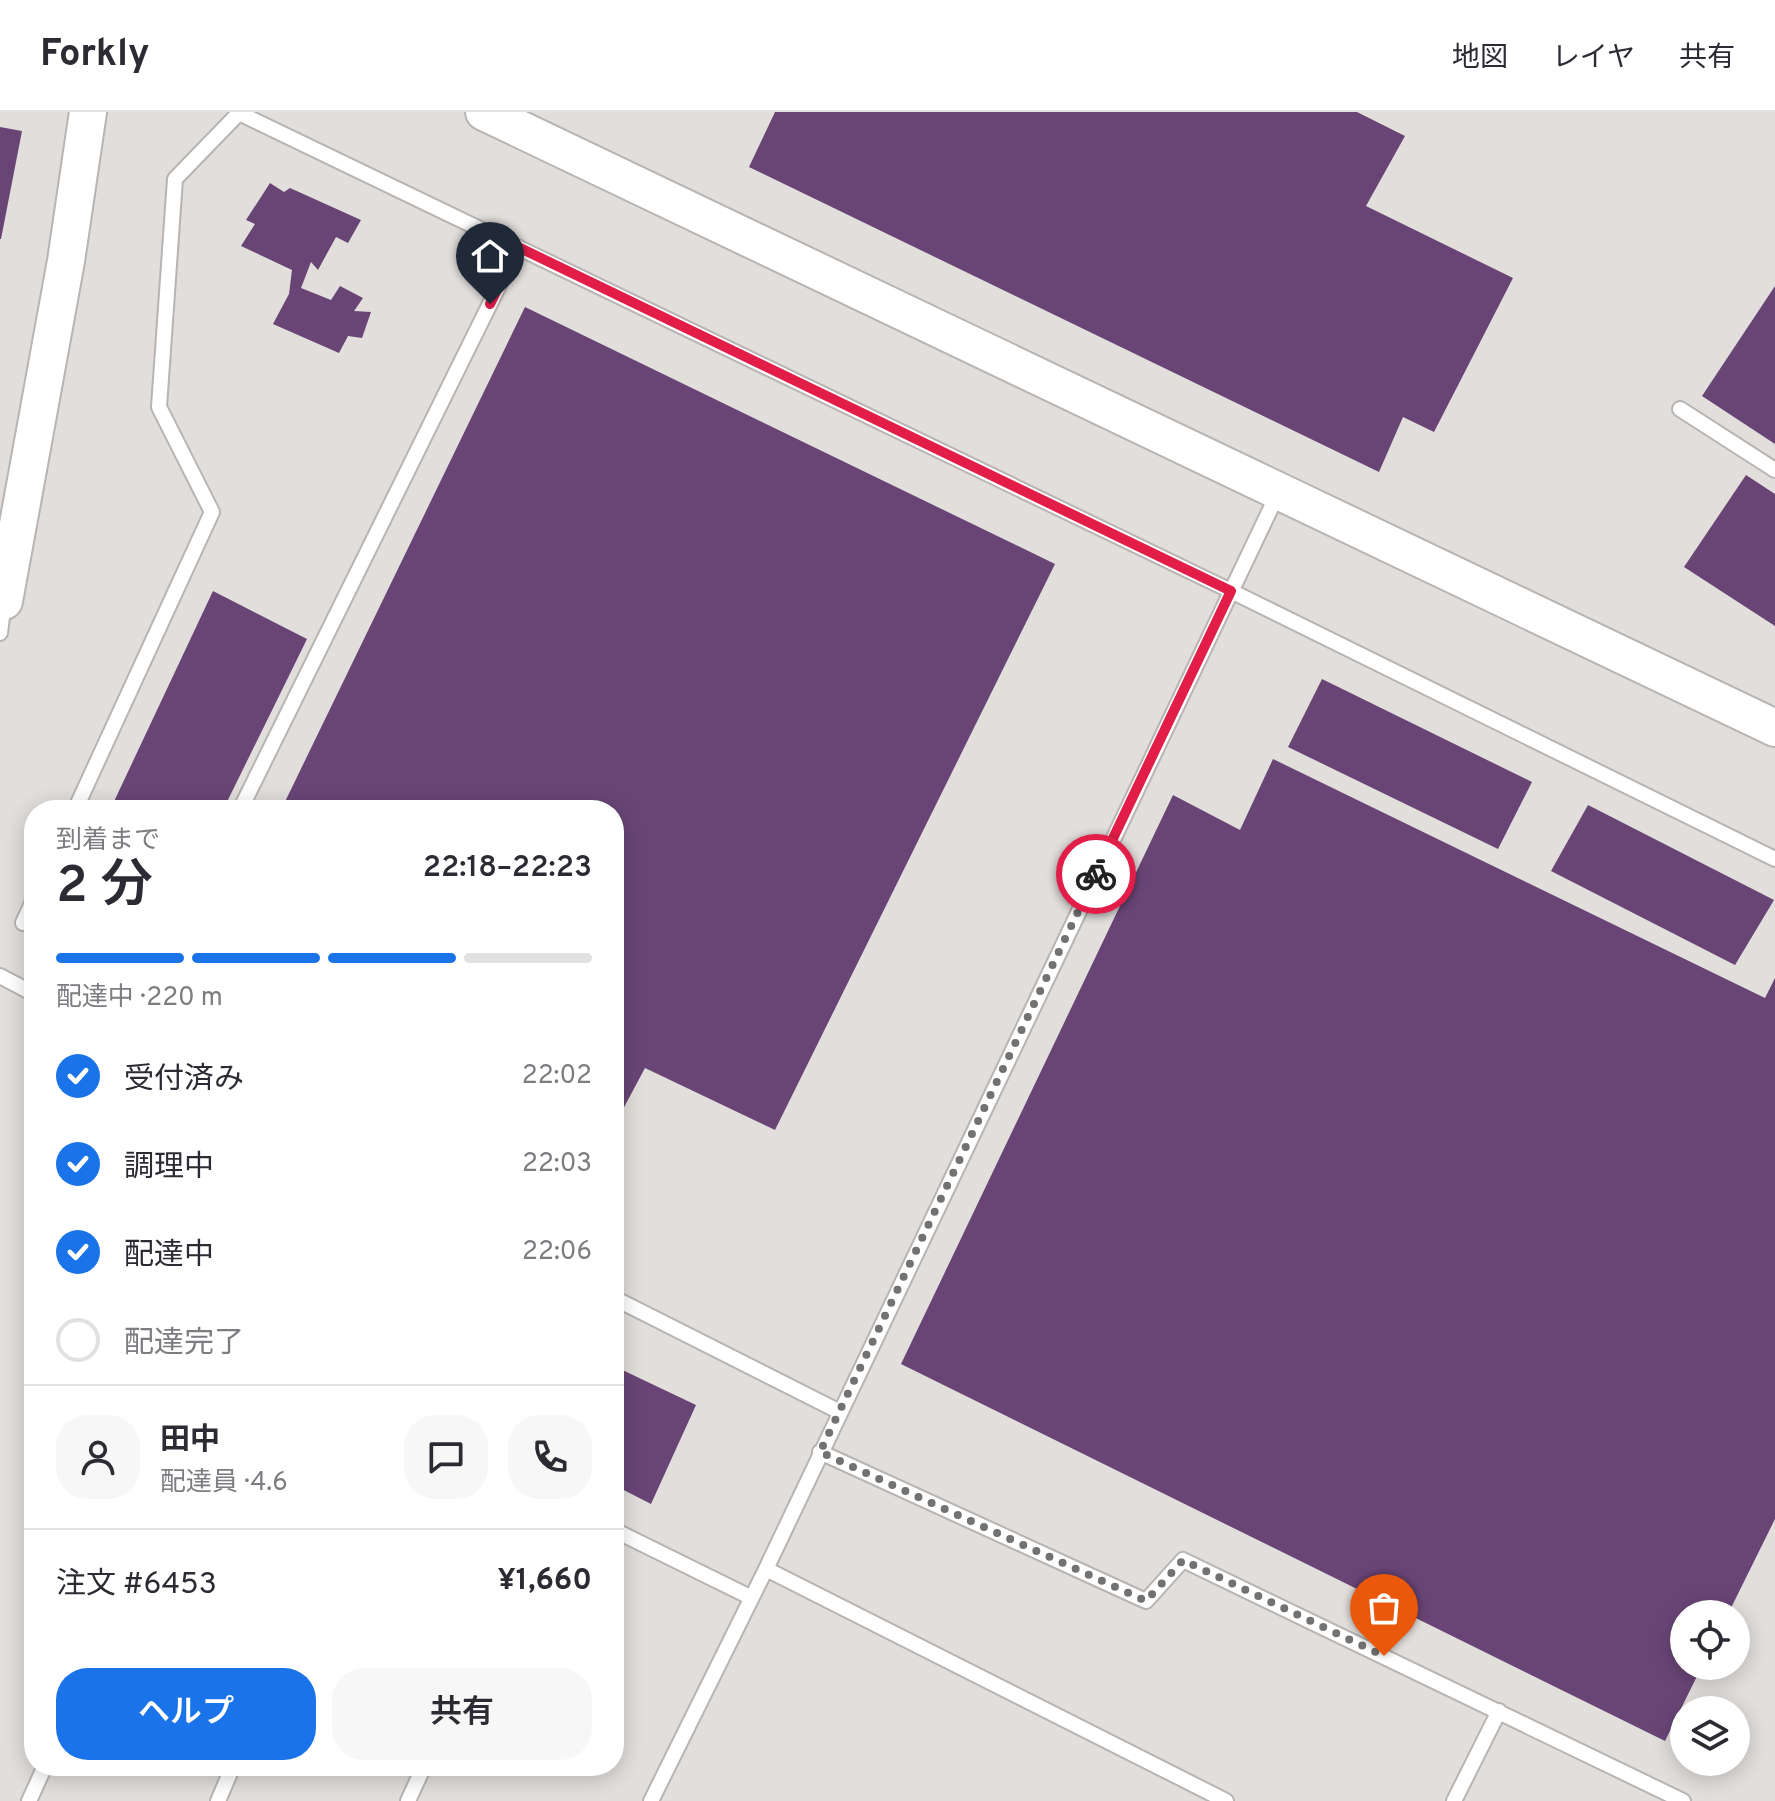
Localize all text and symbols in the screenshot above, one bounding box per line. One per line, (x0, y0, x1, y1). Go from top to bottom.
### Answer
text: Forkly (40, 31, 150, 80)
text: 地図 (1452, 41, 1508, 77)
text: レイヤ (1552, 41, 1635, 77)
text: 共有 (1679, 41, 1735, 77)
pin (456, 222, 524, 304)
icon: home (468, 234, 512, 278)
text: 到着まで (56, 825, 160, 858)
courier (1056, 834, 1136, 914)
text: 22:18–22:23 (423, 850, 592, 887)
icon: bike (1074, 852, 1118, 896)
text: 2 分 (56, 855, 153, 921)
text: 配達中 · 220 m (56, 982, 223, 1015)
icon: check (56, 1054, 100, 1098)
text: 22:02 (522, 1060, 592, 1093)
text: 受付済み (124, 1062, 244, 1099)
icon: check (56, 1142, 100, 1186)
text: 22:03 (522, 1148, 592, 1181)
text: 調理中 (124, 1150, 214, 1187)
icon: check (56, 1230, 100, 1274)
text: 22:06 (522, 1236, 592, 1269)
text: 配達中 (124, 1238, 214, 1275)
text: 配達完了 (124, 1326, 244, 1363)
button: person (56, 1415, 140, 1499)
button: chat (404, 1415, 488, 1499)
button: phone (508, 1415, 592, 1499)
text: 田中 (160, 1423, 220, 1460)
text: 配達員 · 4.6 (160, 1467, 288, 1500)
text: ¥1,660 (497, 1563, 592, 1600)
text: 注文 #6453 (56, 1567, 217, 1604)
pin (1350, 1574, 1418, 1656)
icon: bag (1362, 1586, 1406, 1630)
map controls (1670, 1600, 1750, 1776)
button: locate (1670, 1600, 1750, 1680)
button: ヘルプ (56, 1668, 316, 1760)
button: 共有 (332, 1668, 592, 1760)
button: layers (1670, 1696, 1750, 1776)

